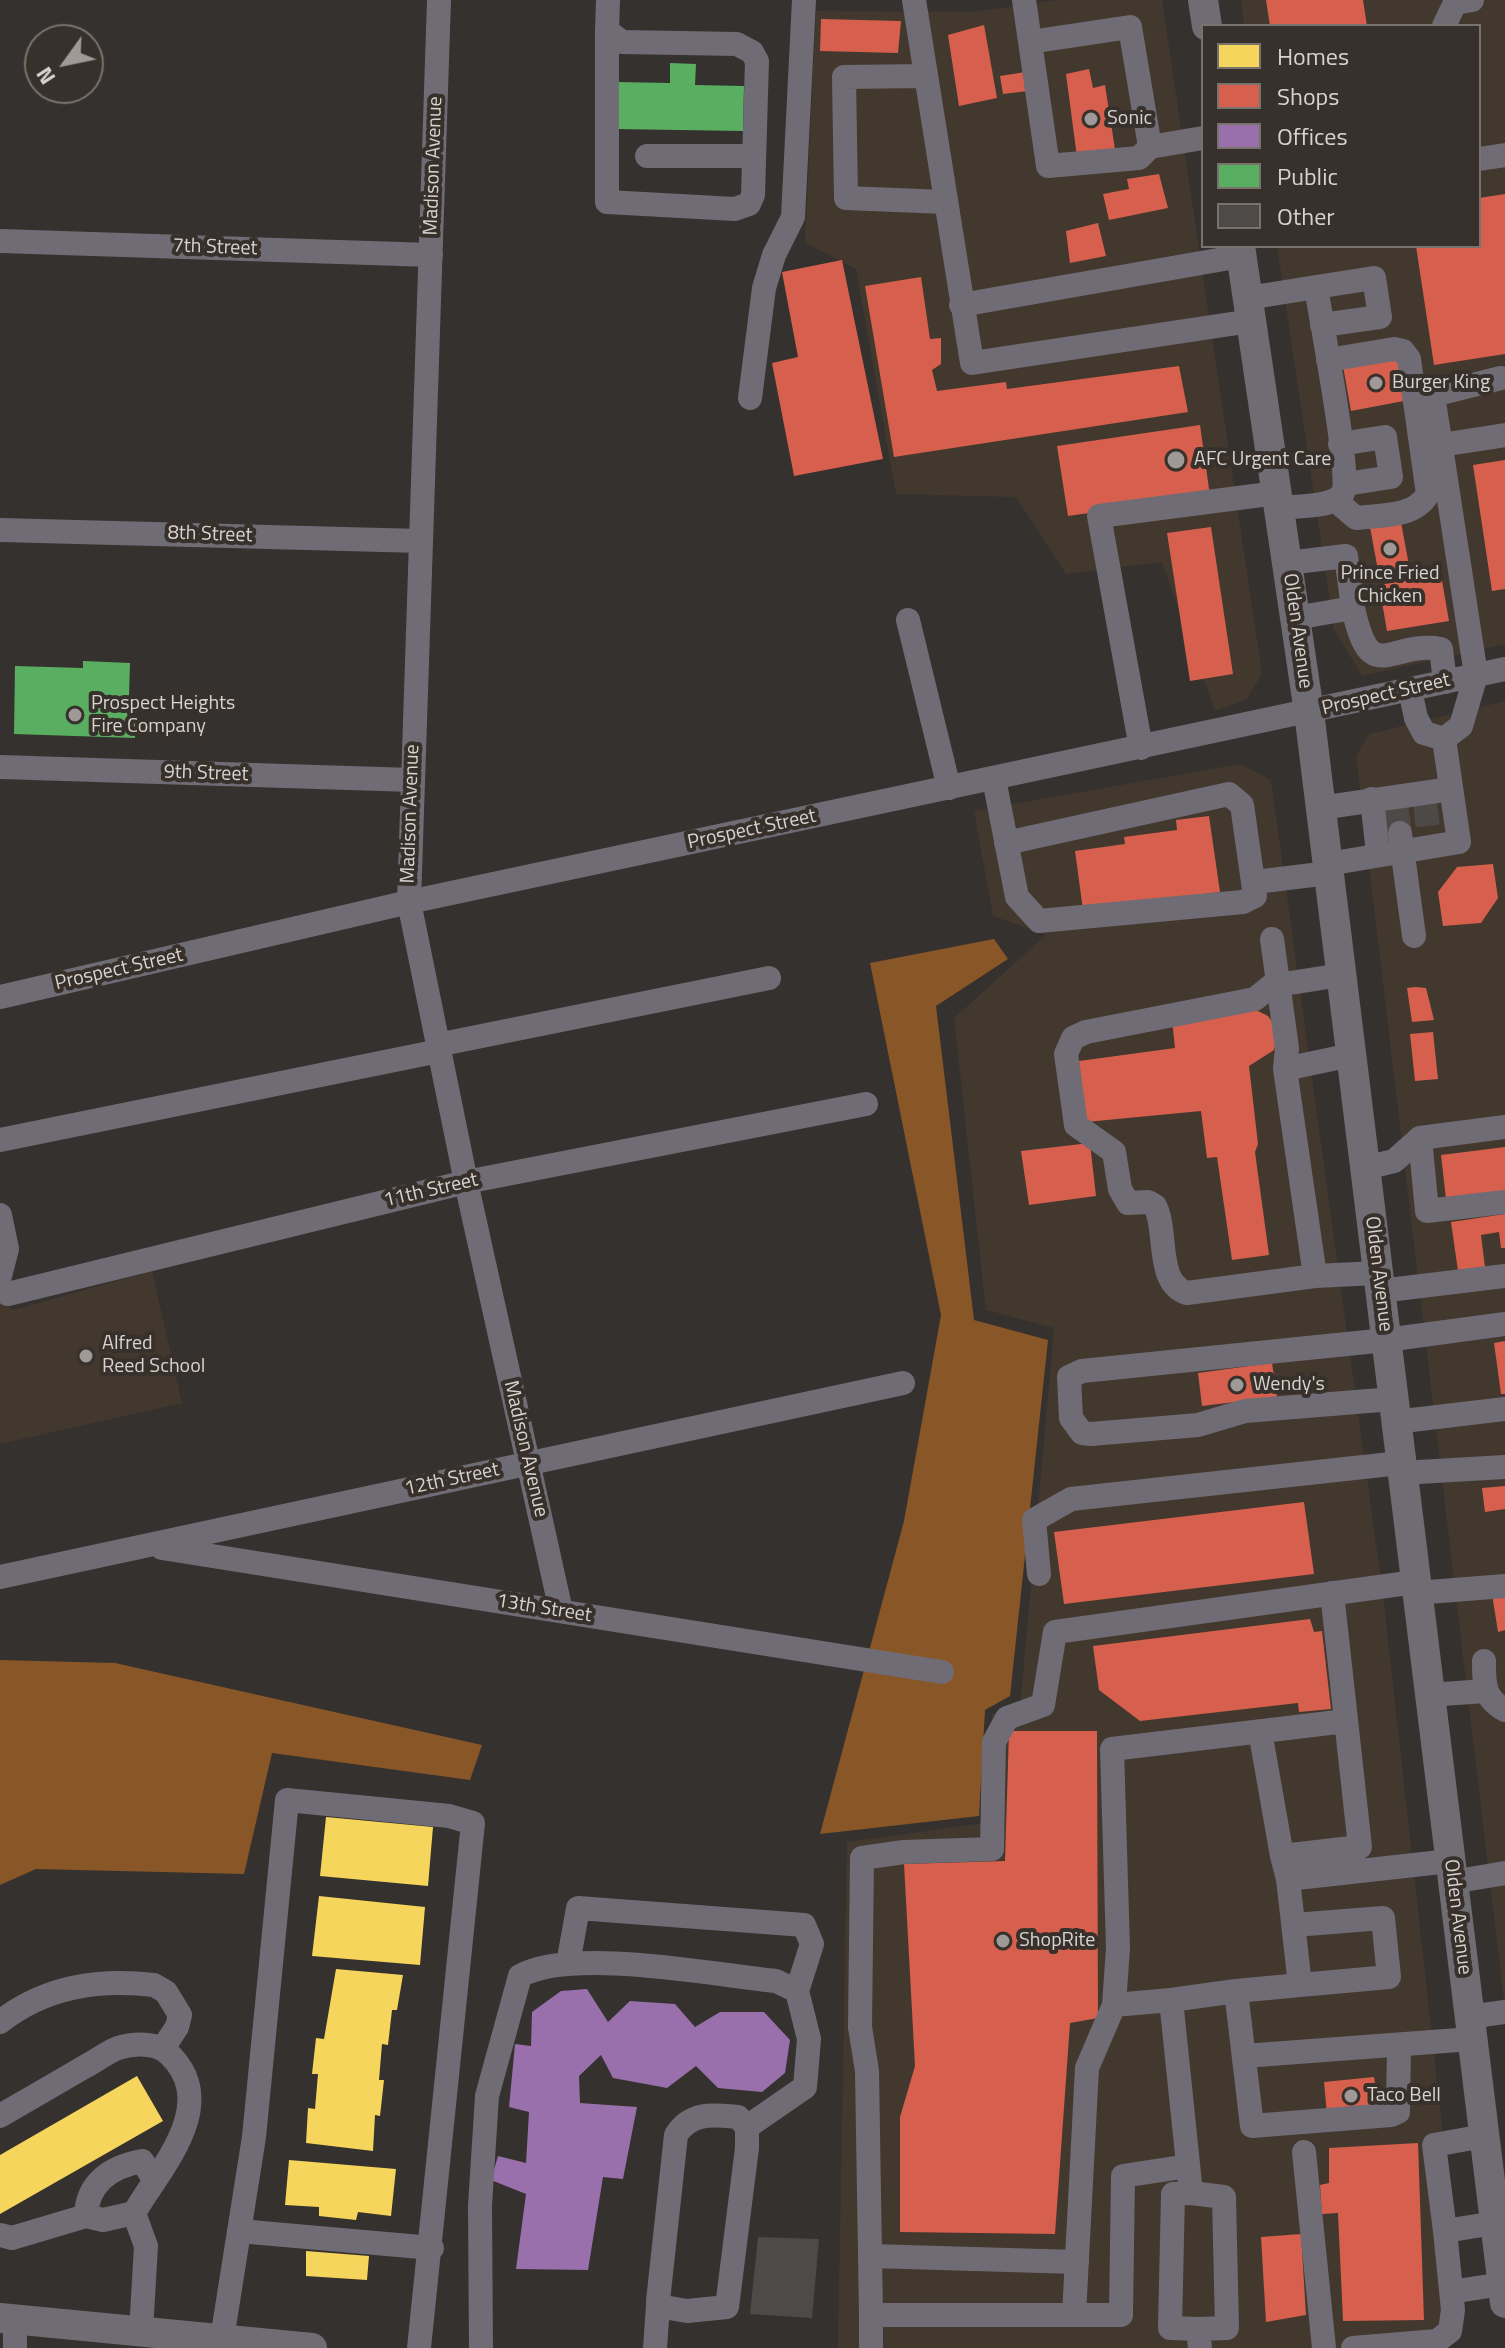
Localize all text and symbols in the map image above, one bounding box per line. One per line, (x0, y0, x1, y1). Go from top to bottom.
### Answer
north arrow (24, 24, 104, 104)
legend (1201, 24, 1481, 248)
text: Homes (1277, 38, 1349, 74)
text: N (27, 60, 64, 92)
text: Shops (1277, 78, 1339, 114)
street label: Madison Avenue (420, 96, 448, 236)
place label: Sonic (1107, 107, 1152, 131)
marker: Sonic (1082, 110, 1100, 128)
text: Offices (1277, 118, 1348, 154)
text: Public (1277, 158, 1338, 194)
text: Other (1277, 198, 1335, 234)
street label: 7th Street (172, 235, 258, 261)
place label: Burger King (1392, 371, 1490, 395)
marker: Burger King (1367, 374, 1385, 392)
place label: AFC Urgent Care (1194, 448, 1331, 472)
marker: AFC Urgent Care (1165, 449, 1187, 471)
street label: 8th Street (167, 522, 253, 548)
marker: Prince Fried Chicken (1381, 540, 1399, 558)
place label: Prince Fried Chicken (1340, 562, 1440, 609)
street label: Olden Avenue (1277, 572, 1317, 690)
street label: Prospect Street (1320, 669, 1452, 721)
place label: Prospect Heights Fire Company (91, 692, 235, 739)
marker: Prospect Heights Fire Company (66, 706, 84, 724)
street label: Madison Avenue (397, 744, 425, 884)
street label: 9th Street (163, 761, 249, 787)
street label: Prospect Street (686, 805, 818, 855)
street label: Prospect Street (53, 944, 185, 996)
street label: 11th Street (381, 1168, 481, 1214)
street label: Olden Avenue (1359, 1215, 1397, 1333)
place label: Alfred Reed School (102, 1332, 205, 1379)
marker: Alfred Reed School (77, 1347, 95, 1365)
place label: Wendy's (1253, 1373, 1325, 1397)
marker: Wendy's (1228, 1376, 1246, 1394)
street label: Madison Avenue (498, 1378, 552, 1520)
street label: 12th Street (402, 1458, 502, 1502)
street label: 13th Street (495, 1590, 593, 1628)
street label: Olden Avenue (1438, 1858, 1476, 1976)
place label: ShopRite (1019, 1929, 1095, 1953)
marker: ShopRite (994, 1932, 1012, 1950)
place label: Taco Bell (1367, 2084, 1441, 2108)
marker: Taco Bell (1342, 2087, 1360, 2105)

